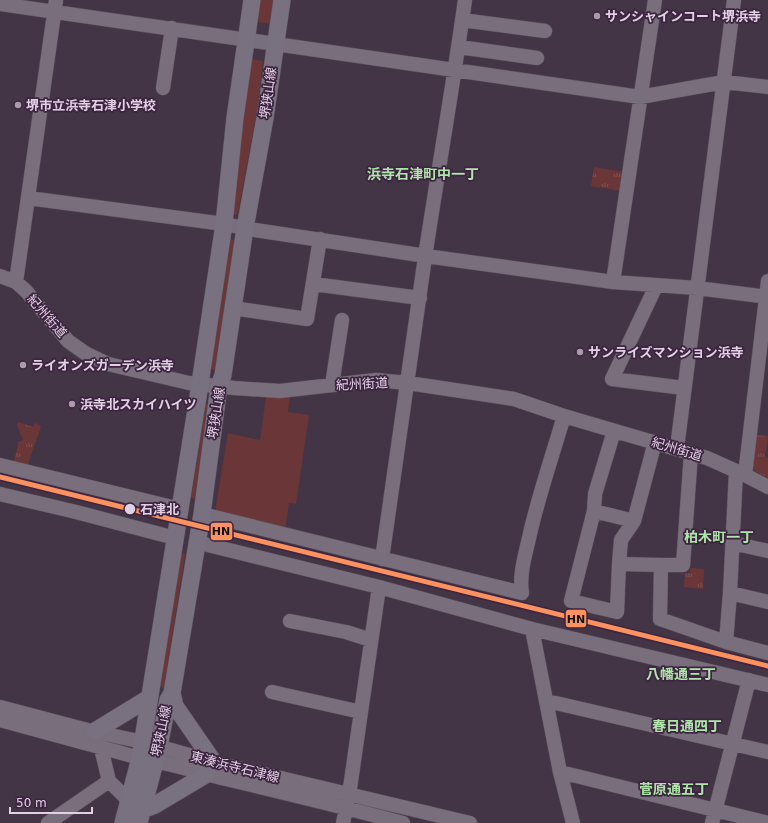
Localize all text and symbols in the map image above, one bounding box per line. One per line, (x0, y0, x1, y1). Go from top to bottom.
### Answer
place label: サンシャインコート堺浜寺 (605, 9, 761, 24)
marker: サンシャインコート堺浜寺 (592, 11, 602, 21)
street label: 堺狭山線 (257, 66, 279, 120)
place label: 堺市立浜寺石津小学校 (26, 98, 156, 113)
marker: 堺市立浜寺石津小学校 (13, 100, 23, 110)
district label: 浜寺石津町中一丁 (367, 166, 479, 182)
street label: 紀州街道 (24, 291, 70, 341)
place label: サンライズマンション浜寺 (588, 345, 744, 360)
marker: サンライズマンション浜寺 (575, 347, 585, 357)
place label: ライオンズガーデン浜寺 (31, 358, 174, 373)
marker: ライオンズガーデン浜寺 (18, 360, 28, 370)
street label: 紀州街道 (336, 375, 388, 393)
street label: 堺狭山線 (205, 386, 227, 440)
place label: 浜寺北スカイハイツ (80, 397, 196, 412)
marker: 浜寺北スカイハイツ (67, 399, 77, 409)
street label: 紀州街道 (650, 434, 704, 464)
marker: 石津北 (123, 502, 137, 516)
place label: 石津北 (140, 502, 179, 517)
line badge: HN (210, 522, 233, 541)
text: HN (212, 525, 230, 538)
district label: 柏木町一丁 (684, 529, 754, 545)
line badge: HN (565, 609, 587, 628)
text: HN (567, 613, 585, 626)
district label: 八幡通三丁 (646, 666, 716, 682)
street label: 堺狭山線 (148, 704, 174, 758)
district label: 春日通四丁 (652, 718, 722, 734)
street label: 東湊浜寺石津線 (189, 749, 281, 785)
district label: 菅原通五丁 (639, 781, 709, 797)
scale bar (10, 789, 92, 815)
text: 50 m (16, 796, 47, 810)

